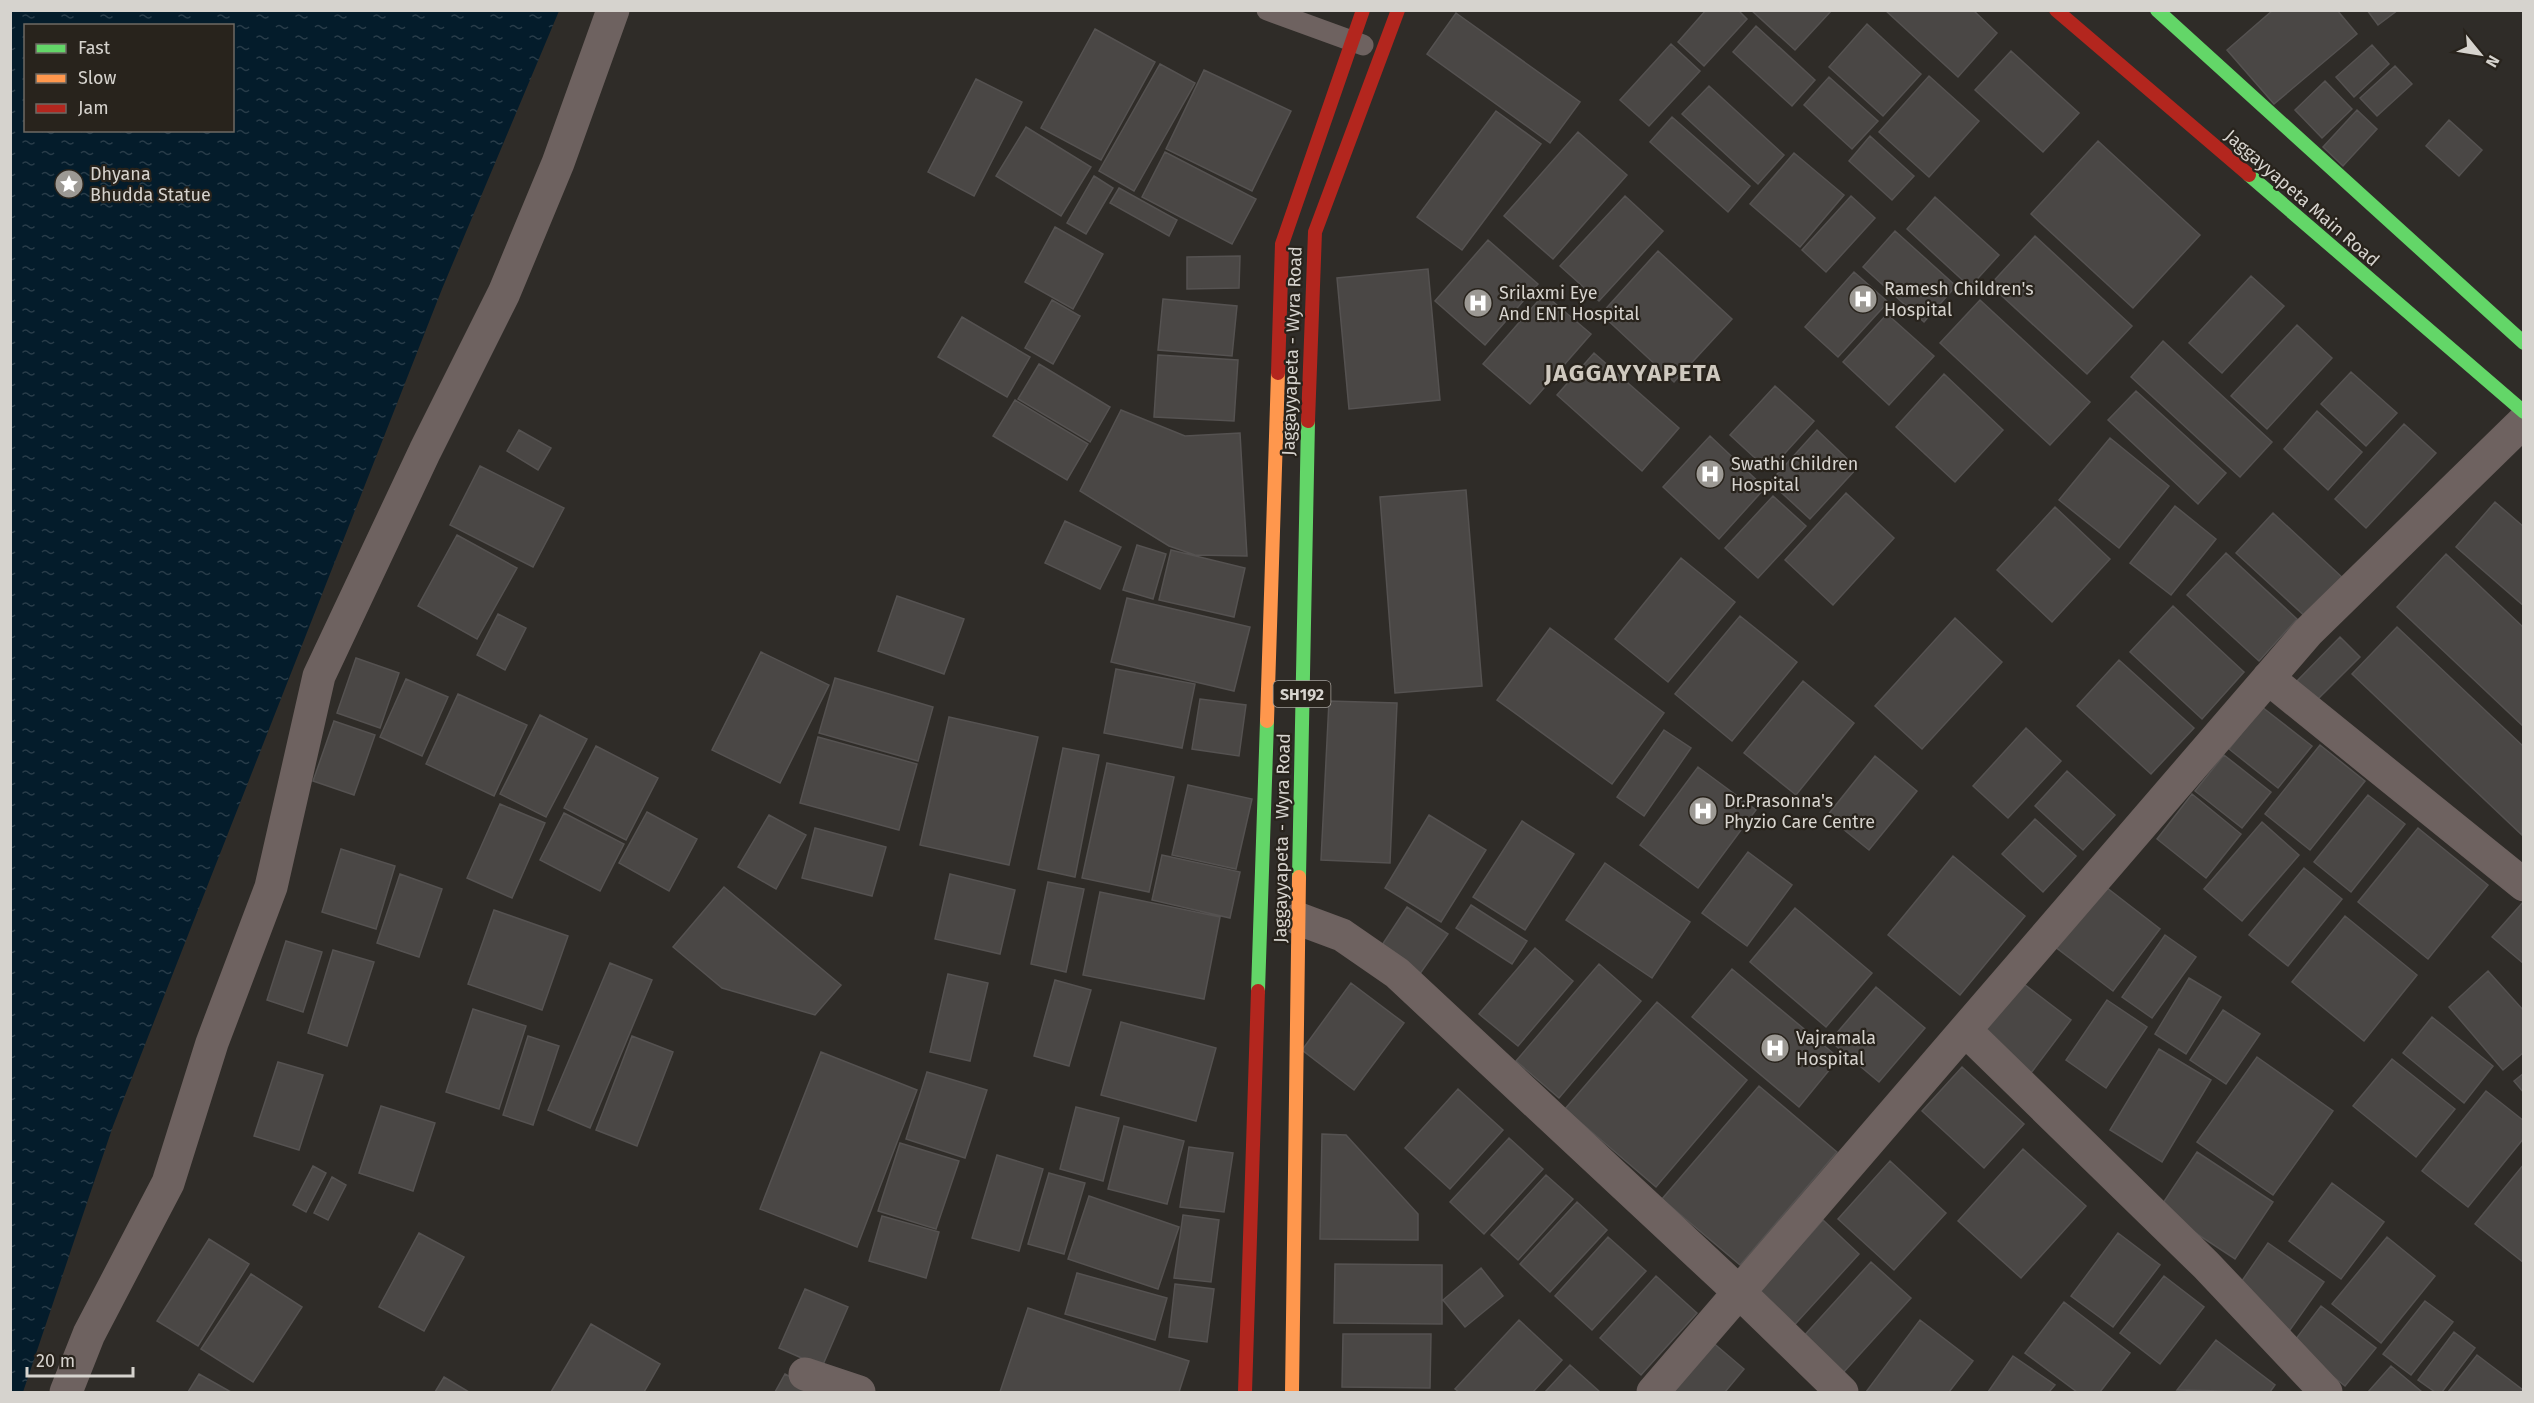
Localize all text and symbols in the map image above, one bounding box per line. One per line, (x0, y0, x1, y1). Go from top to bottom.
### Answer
legend (24, 24, 234, 132)
north arrow (2450, 24, 2510, 84)
text: Fast (78, 37, 111, 59)
text: N (2482, 52, 2503, 71)
text: Slow (78, 67, 117, 89)
text: Jam (78, 97, 109, 119)
street label: Jaggayyapeta Main Road (2220, 125, 2384, 271)
place label: Dhyana Bhudda Statue (90, 163, 211, 206)
place icon: Dhyana Bhudda Statue (53, 168, 85, 200)
street label: Jaggayyapeta - Wyra Road (1277, 246, 1307, 456)
place label: Ramesh Children's Hospital (1884, 278, 2034, 321)
place label: Srilaxmi Eye And ENT Hospital (1499, 282, 1640, 325)
hospital icon: Ramesh Children's Hospital (1847, 283, 1879, 315)
hospital icon: Srilaxmi Eye And ENT Hospital (1462, 287, 1494, 319)
district label: JAGGAYYAPETA (1543, 359, 1722, 387)
place label: Swathi Children Hospital (1731, 453, 1858, 496)
hospital icon: Swathi Children Hospital (1694, 458, 1726, 490)
road number: SH192 (1274, 681, 1330, 707)
street label: Jaggayyapeta - Wyra Road (1269, 733, 1295, 943)
place label: Dr.Prasonna's Phyzio Care Centre (1724, 790, 1875, 833)
hospital icon: Dr.Prasonna's Phyzio Care Centre (1687, 795, 1719, 827)
place label: Vajramala Hospital (1796, 1027, 1876, 1070)
hospital icon: Vajramala Hospital (1759, 1032, 1791, 1064)
scale bar (27, 1340, 134, 1378)
text: 20 m (36, 1350, 75, 1372)

